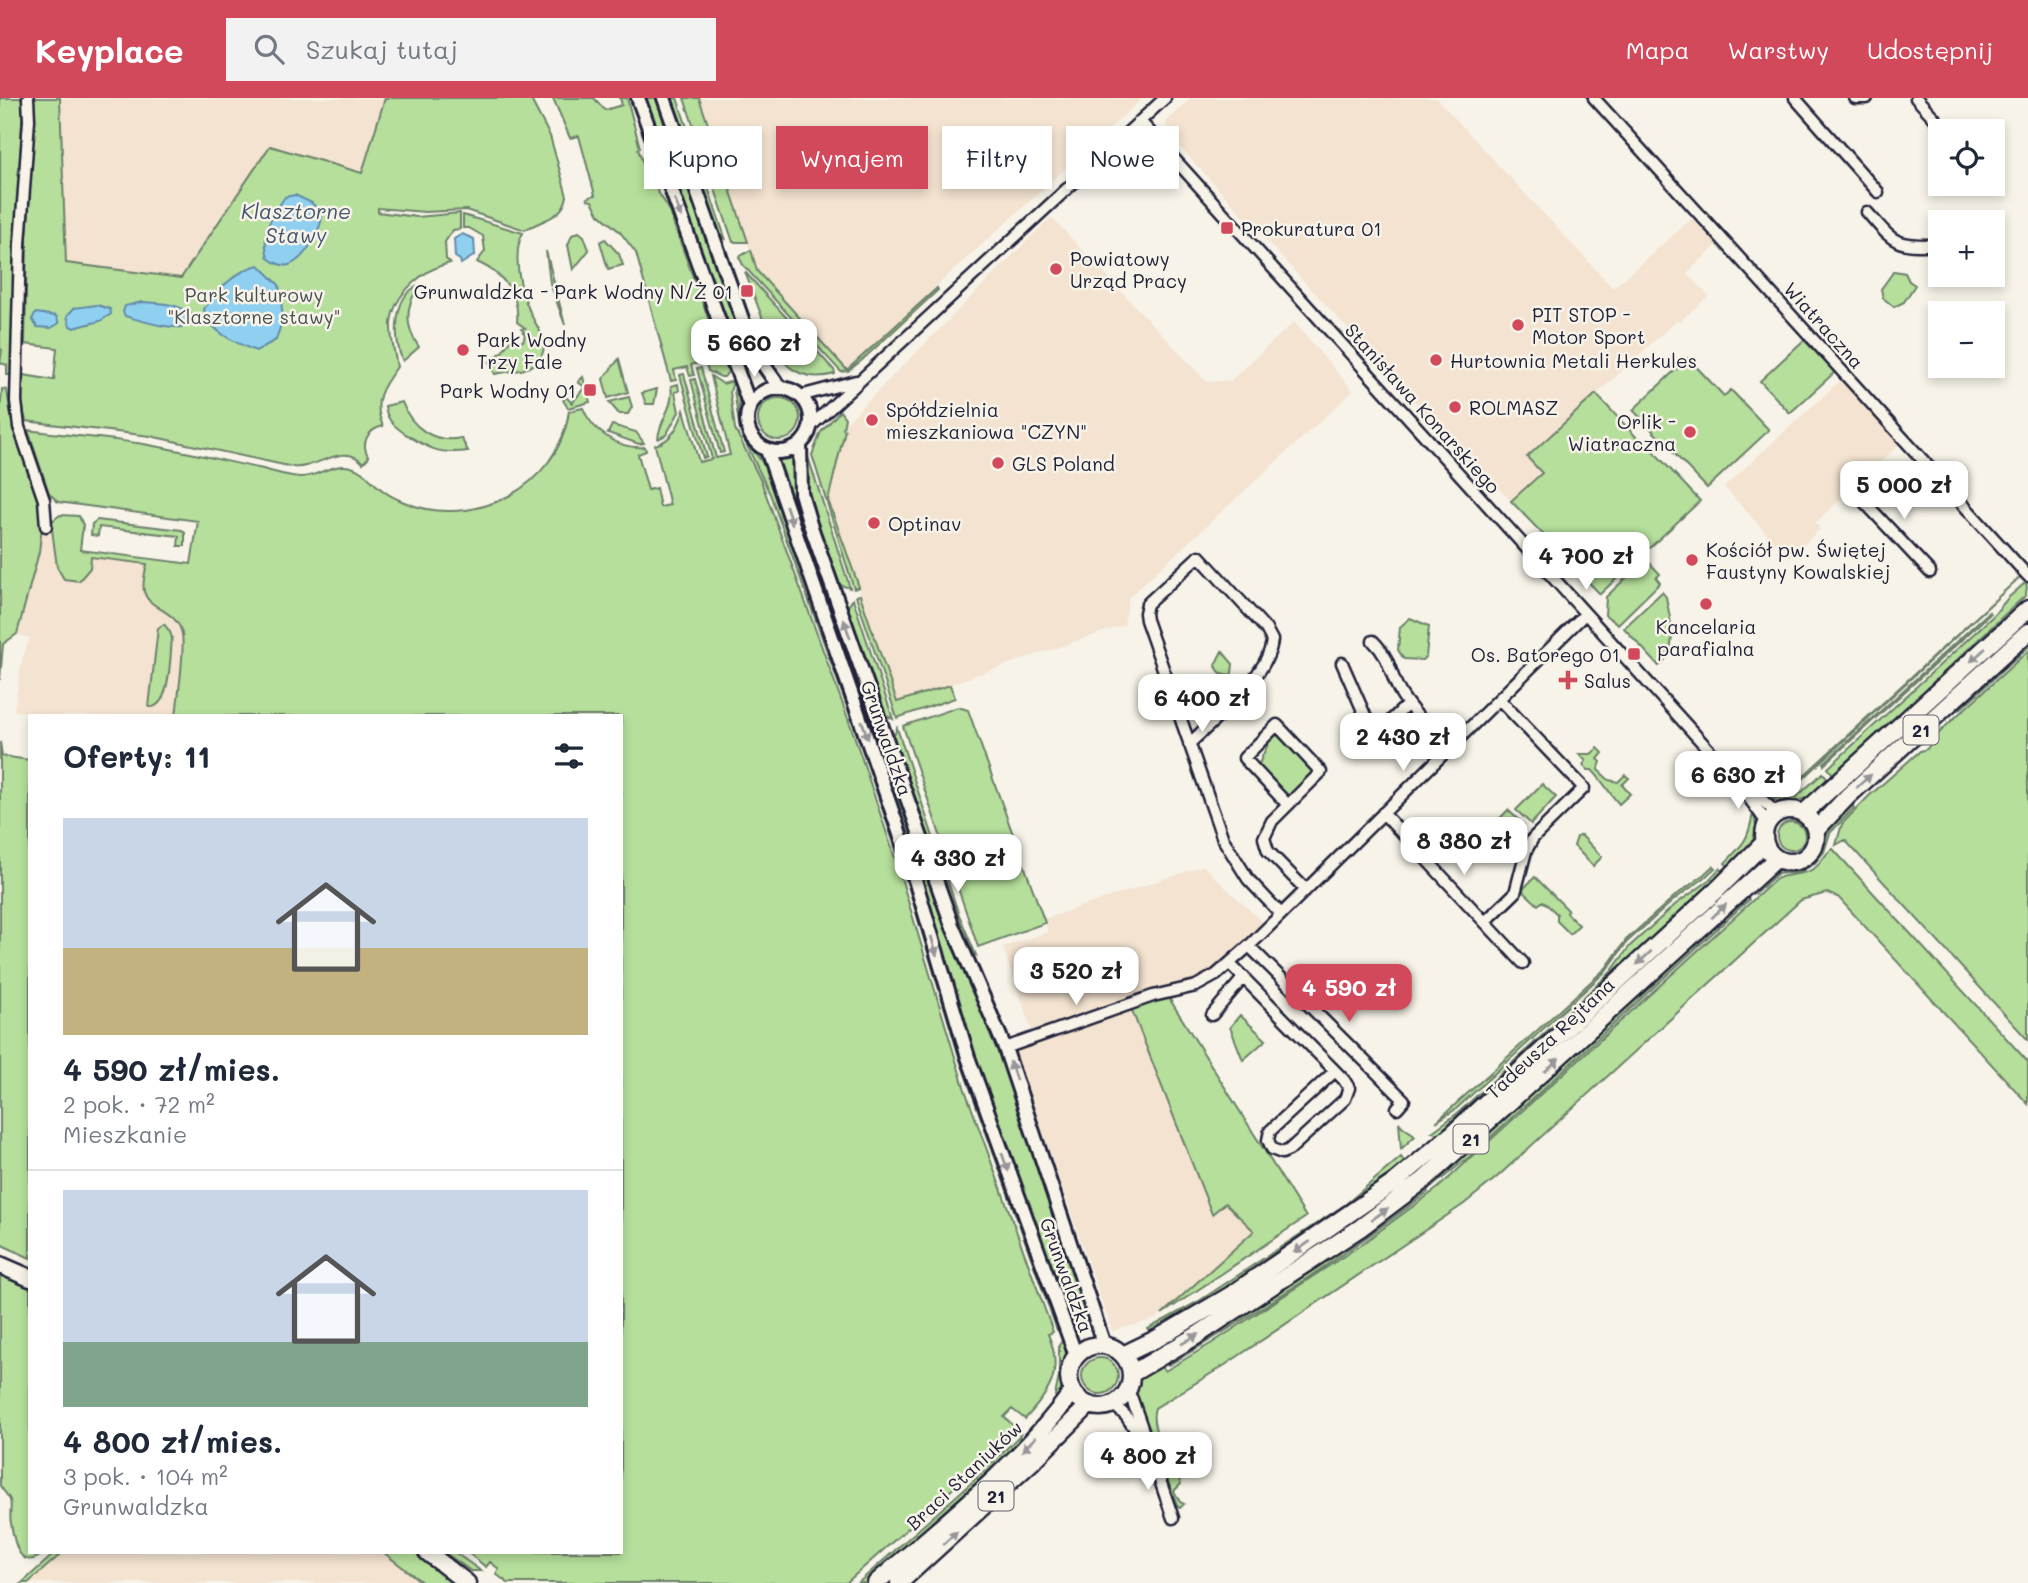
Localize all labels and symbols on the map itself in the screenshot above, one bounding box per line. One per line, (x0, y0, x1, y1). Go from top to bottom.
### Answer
water label: Klasztorne Stawy (241, 197, 351, 248)
one-way arrow (672, 198, 683, 219)
place label: Prokuratura 01 (1241, 216, 1382, 241)
marker: Prokuratura 01 (1219, 220, 1235, 236)
place label: Powiatowy Urząd Pracy (1070, 246, 1187, 293)
marker: Powiatowy Urząd Pracy (1048, 261, 1064, 277)
street label: Wiatraczna (1779, 276, 1869, 374)
place label: Grunwaldzka - Park Wodny N/Ż 01 (414, 279, 733, 304)
park label: Park kulturowy "Klasztorne stawy" (168, 282, 340, 329)
marker: Grunwaldzka - Park Wodny N/Ż 01 (739, 283, 755, 299)
place label: PIT STOP - Motor Sport (1532, 302, 1645, 349)
marker: PIT STOP - Motor Sport (1510, 317, 1526, 333)
street label: Stanisława Konarskiego (1340, 318, 1506, 498)
pin: 5 660 zł (682, 320, 826, 379)
place label: Park Wodny Trzy Fale (477, 327, 587, 374)
marker: Park Wodny Trzy Fale (455, 342, 471, 358)
place label: Hurtownia Metali Herkules (1450, 348, 1697, 373)
marker: Hurtownia Metali Herkules (1428, 352, 1444, 368)
place label: Park Wodny 01 (440, 378, 576, 403)
marker: Park Wodny 01 (582, 382, 598, 398)
place label: ROLMASZ (1469, 395, 1558, 420)
place label: Spółdzielnia mieszkaniowa "CZYN" (886, 397, 1087, 444)
marker: ROLMASZ (1447, 399, 1463, 415)
place label: Orlik - Wiatraczna (1568, 409, 1676, 456)
marker: Spółdzielnia mieszkaniowa "CZYN" (864, 412, 880, 428)
marker: Orlik - Wiatraczna (1682, 424, 1698, 440)
place label: GLS Poland (1012, 451, 1115, 476)
marker: GLS Poland (990, 455, 1006, 471)
pin: 5 000 zł (1832, 462, 1976, 521)
one-way arrow (784, 505, 795, 526)
place label: Optinav (888, 511, 961, 536)
marker: Optinav (866, 515, 882, 531)
pin: 4 700 zł (1514, 532, 1658, 592)
place label: Kościół pw. Świętej Faustyny Kowalskiej (1706, 537, 1890, 584)
marker: Kościół pw. Świętej Faustyny Kowalskiej (1684, 552, 1700, 568)
marker: Kancelaria parafialna (1698, 596, 1714, 612)
place label: Kancelaria parafialna (1656, 614, 1756, 661)
one-way arrow (841, 618, 852, 639)
place label: Os. Batorego 01 (1471, 642, 1620, 667)
marker: Os. Batorego 01 (1626, 646, 1642, 662)
one-way arrow (1970, 646, 1987, 662)
place label: Salus (1584, 668, 1631, 693)
marker: Salus (1558, 670, 1578, 690)
pin: 6 400 zł (1130, 674, 1274, 734)
street label: Grunwaldzka (856, 677, 918, 799)
pin: 2 430 zł (1331, 714, 1475, 773)
road number: 21 (1904, 716, 1938, 744)
one-way arrow (860, 719, 871, 740)
pin: 6 630 zł (1666, 752, 1810, 811)
one-way arrow (1855, 774, 1872, 790)
pin: 8 380 zł (1392, 818, 1536, 877)
pin: 4 330 zł (886, 834, 1030, 894)
one-way arrow (1710, 903, 1728, 919)
one-way arrow (930, 936, 940, 957)
pin: 3 520 zł (1004, 948, 1148, 1007)
one-way arrow (1635, 950, 1653, 966)
pin: 4 590 zł (1277, 964, 1421, 1024)
street label: Tadeusza Rejtana (1480, 972, 1620, 1104)
one-way arrow (1543, 1058, 1560, 1074)
one-way arrow (1007, 1060, 1018, 1081)
road number: 21 (1454, 1124, 1488, 1154)
one-way arrow (1000, 1152, 1011, 1173)
one-way arrow (1371, 1207, 1389, 1221)
street label: Grunwaldzka (1035, 1214, 1099, 1336)
one-way arrow (1293, 1240, 1311, 1254)
one-way arrow (1181, 1333, 1200, 1346)
street label: Braci Staniuków (901, 1415, 1027, 1535)
pin: 4 800 zł (1076, 1432, 1220, 1492)
one-way arrow (1022, 1435, 1038, 1452)
road number: 21 (978, 1482, 1014, 1511)
one-way arrow (941, 1530, 958, 1546)

